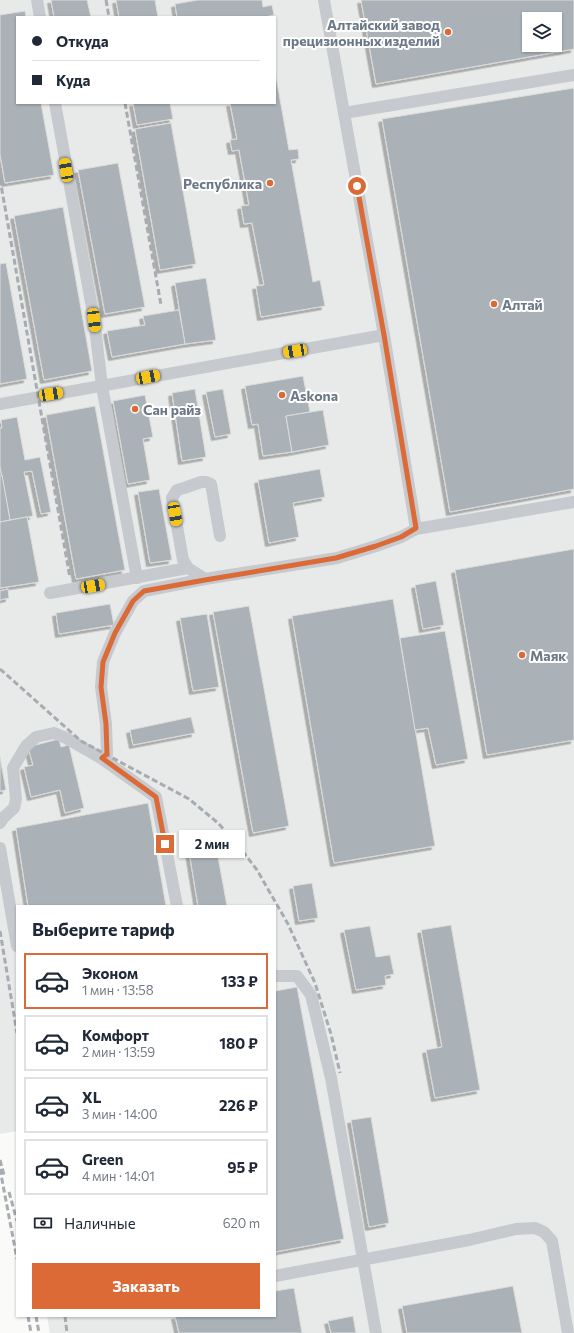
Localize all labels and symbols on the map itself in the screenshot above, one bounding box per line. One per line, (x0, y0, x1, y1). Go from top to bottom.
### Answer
place label: Алтайский завод прецизионных изделий (283, 16, 440, 49)
marker: Алтайский завод прецизионных изделий (443, 27, 453, 37)
car (58, 157, 74, 183)
place label: Республика (183, 175, 262, 192)
route start (348, 177, 366, 195)
marker: Республика (265, 178, 275, 188)
place label: Алтай (502, 296, 543, 313)
marker: Алтай (489, 299, 499, 309)
car (87, 307, 101, 333)
car (282, 343, 308, 359)
car (135, 369, 161, 385)
car (38, 386, 64, 402)
place label: Askona (290, 387, 338, 404)
marker: Askona (277, 390, 287, 400)
place label: Сан райз (143, 401, 201, 418)
marker: Сан райз (130, 404, 140, 414)
car (167, 501, 183, 527)
car (80, 578, 106, 594)
place label: Маяк (530, 647, 566, 664)
marker: Маяк (517, 650, 527, 660)
callout: 2 мин (179, 830, 245, 858)
route end (156, 835, 174, 853)

